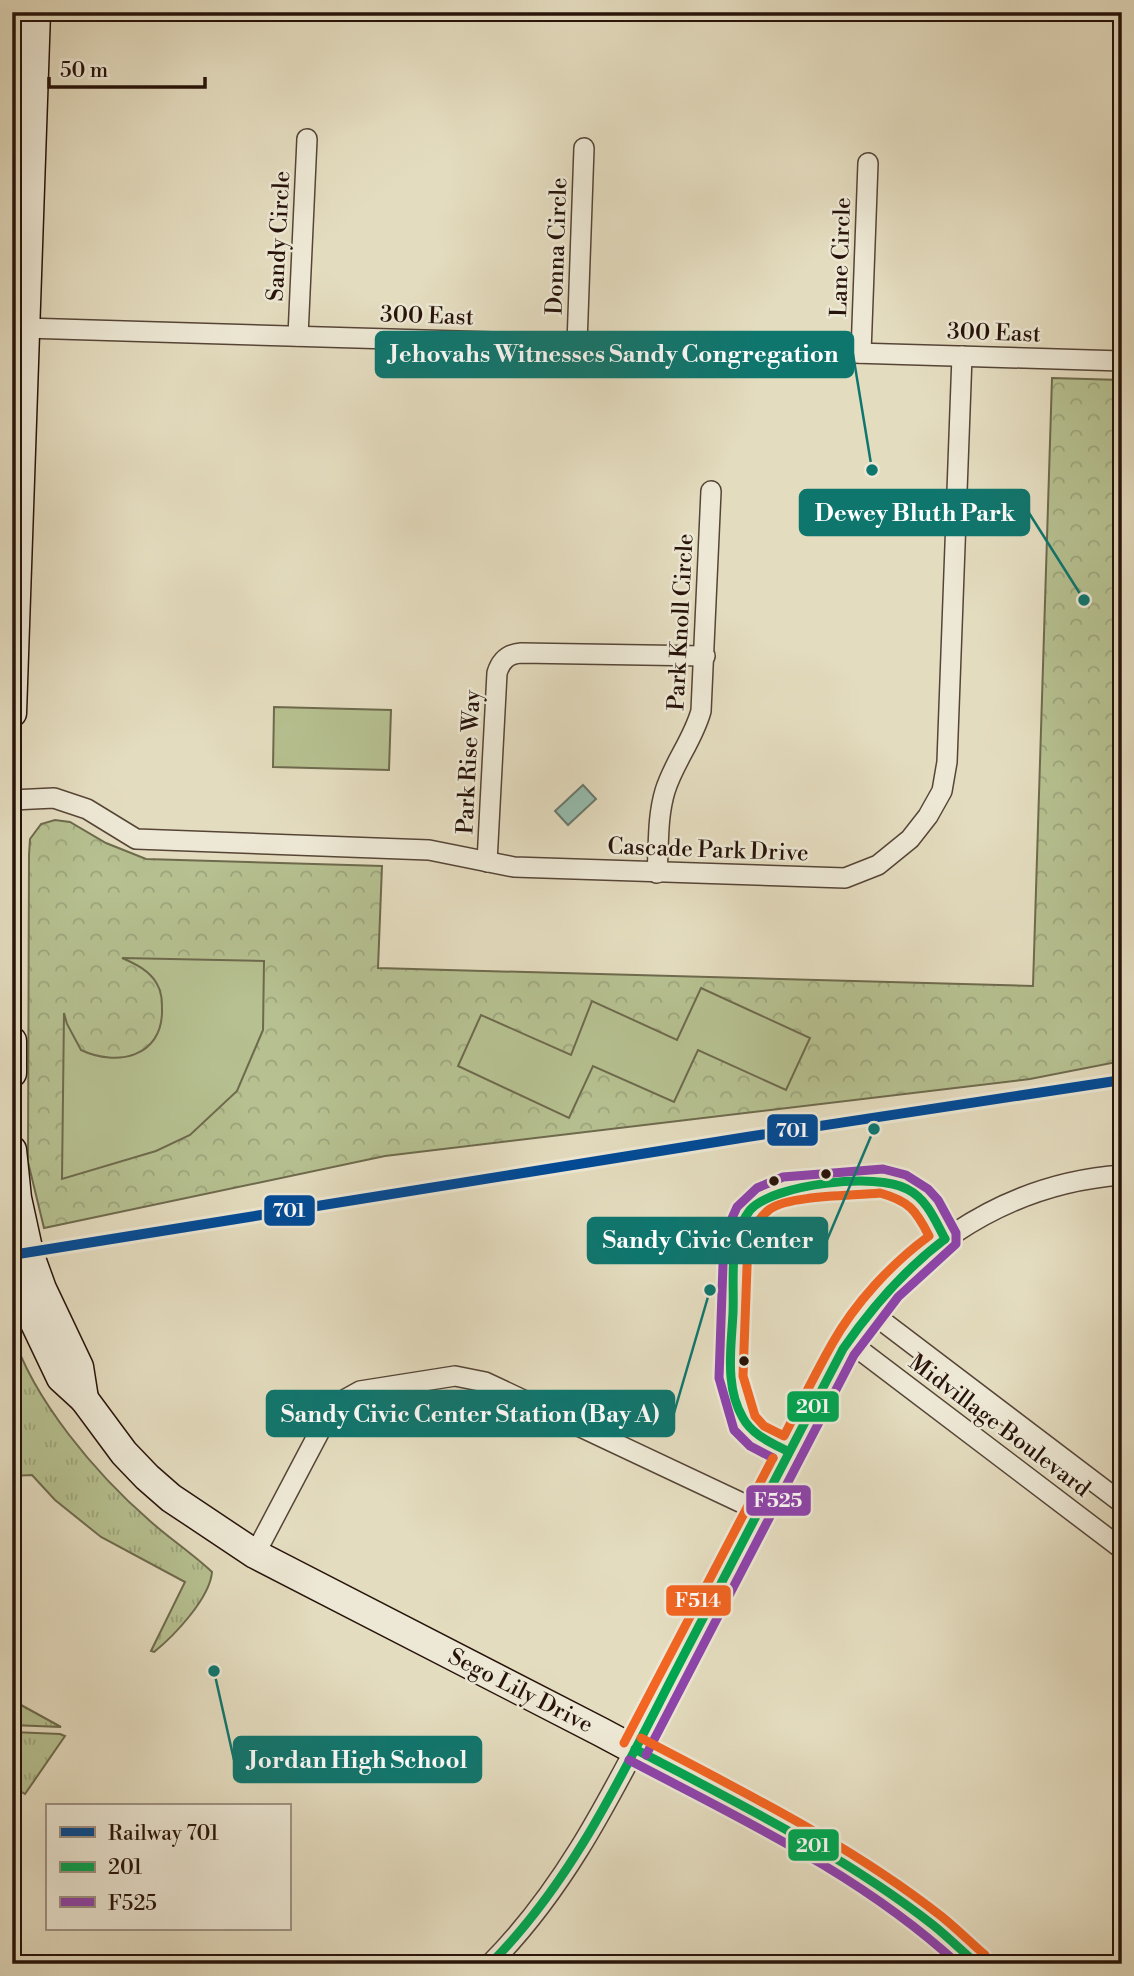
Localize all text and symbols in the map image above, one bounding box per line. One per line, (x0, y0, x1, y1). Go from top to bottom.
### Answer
scale bar (49, 46, 205, 90)
text: 50 m (60, 58, 108, 84)
street label: Sandy Circle (262, 170, 296, 302)
street label: Donna Circle (541, 177, 573, 315)
street label: Lane Circle (825, 197, 857, 317)
street label: 300 East (380, 300, 474, 332)
street label: 300 East (947, 317, 1041, 349)
callout: Jehovahs Witnesses Sandy Congregation (376, 332, 853, 377)
text: Jehovahs Witnesses Sandy Congregation (386, 340, 839, 370)
callout: Dewey Bluth Park (800, 490, 1029, 535)
text: Dewey Bluth Park (815, 499, 1017, 529)
street label: Park Knoll Circle (662, 533, 700, 711)
street label: Park Rise Way (451, 688, 487, 835)
street label: Cascade Park Drive (607, 832, 809, 868)
line badge: 701 (766, 1113, 819, 1147)
text: 701 (776, 1119, 808, 1143)
unlabelled marker (819, 1167, 833, 1181)
unlabelled marker (767, 1174, 781, 1188)
line badge: 701 (263, 1194, 316, 1227)
text: 701 (273, 1199, 305, 1223)
callout: Sandy Civic Center (588, 1218, 827, 1263)
text: Sandy Civic Center (602, 1226, 814, 1256)
street label: Midvillage Boulevard (903, 1348, 1096, 1503)
unlabelled marker (737, 1354, 751, 1368)
line badge: 201 (786, 1390, 840, 1423)
callout: Sandy Civic Center Station (Bay A) (267, 1391, 674, 1436)
text: 201 (796, 1395, 830, 1419)
text: Sandy Civic Center Station (Bay A) (281, 1400, 659, 1430)
line badge: F525 (745, 1484, 812, 1517)
text: F525 (754, 1489, 803, 1513)
line badge: F514 (665, 1584, 732, 1617)
text: F514 (675, 1589, 721, 1613)
street label: Sego Lily Drive (444, 1642, 598, 1739)
callout: Jordan High School (234, 1737, 481, 1782)
text: Jordan High School (246, 1746, 468, 1776)
legend (46, 1804, 290, 1930)
text: Railway 701 (108, 1821, 219, 1847)
line badge: 201 (787, 1828, 840, 1862)
text: 201 (796, 1834, 830, 1858)
text: 201 (108, 1855, 142, 1881)
text: F525 (108, 1891, 157, 1917)

